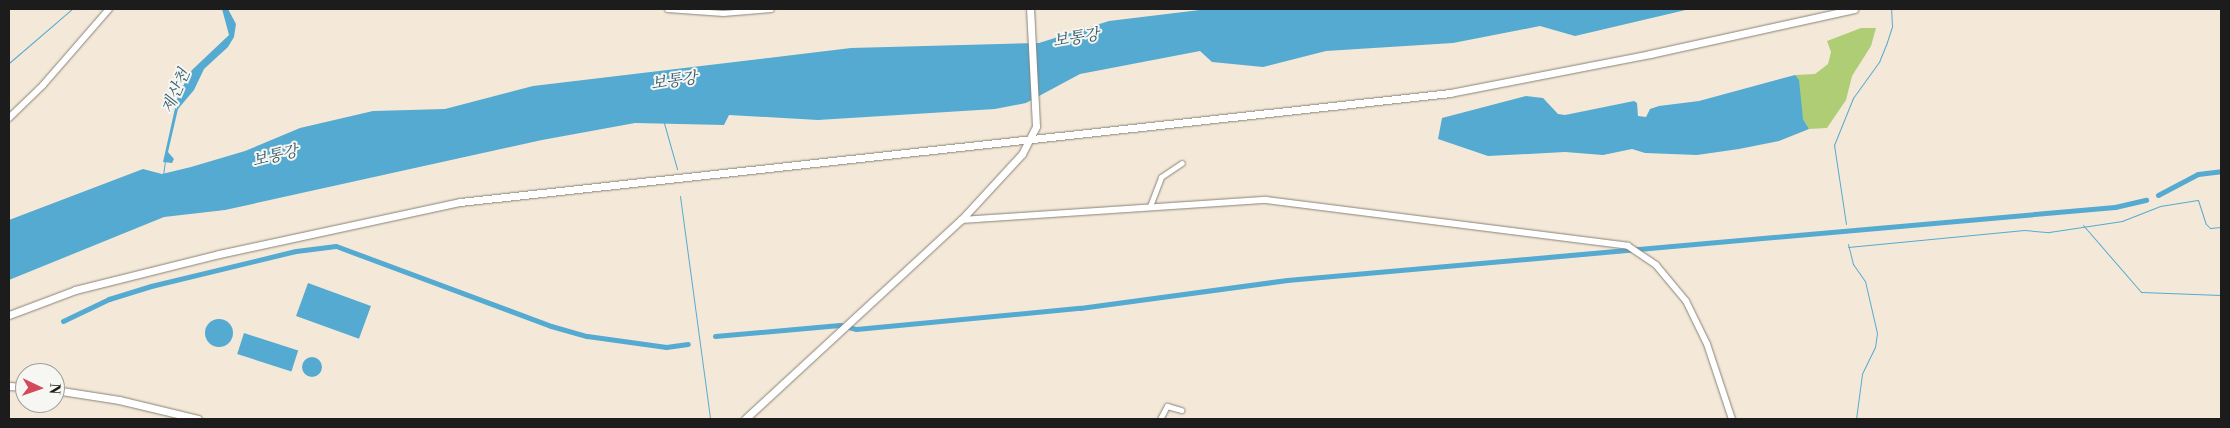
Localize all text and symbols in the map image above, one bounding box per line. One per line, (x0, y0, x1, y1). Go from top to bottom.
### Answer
water label: 보통강 (1052, 25, 1100, 51)
water label: 제산천 (158, 66, 194, 116)
water label: 보통강 (650, 68, 698, 94)
water label: 보통강 (250, 141, 300, 171)
north arrow (15, 363, 65, 413)
text: N (45, 383, 63, 395)

